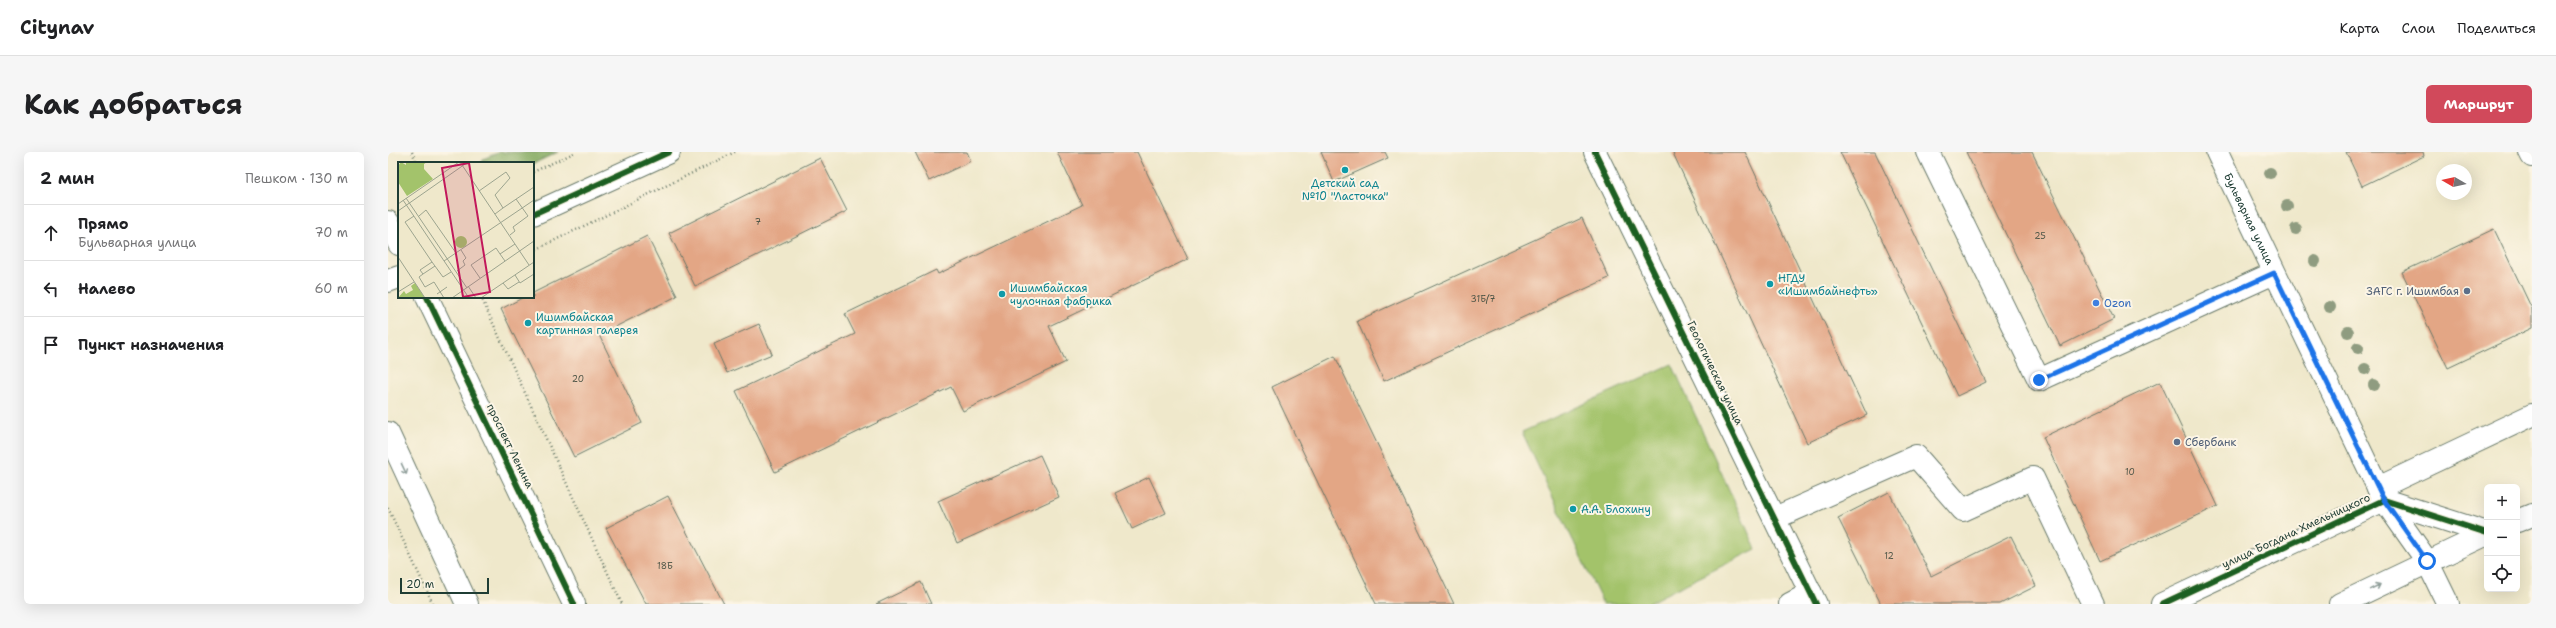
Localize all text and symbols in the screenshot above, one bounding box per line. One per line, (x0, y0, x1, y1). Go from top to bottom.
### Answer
text: Citynav (20, 15, 94, 40)
text: Карта (2339, 19, 2380, 37)
text: Слои (2402, 19, 2435, 37)
text: Поделиться (2457, 19, 2536, 37)
text: Как добраться (24, 85, 243, 123)
button: Маршрут (2426, 85, 2532, 123)
inset map (398, 162, 534, 298)
north arrow (2436, 164, 2472, 200)
marker: Детский сад №10 "Ласточка" (1340, 165, 1350, 175)
text: 2 мин (40, 167, 95, 189)
text: Пешком · 130 m (245, 170, 348, 187)
street label: Бульварная улица (2221, 170, 2278, 267)
place label: Детский сад №10 "Ласточка" (1302, 176, 1388, 204)
text: Прямо (78, 214, 128, 234)
house number: 7 (755, 216, 761, 228)
icon: ahead (40, 222, 62, 244)
text: 70 m (314, 224, 348, 241)
house number: 25 (2034, 230, 2046, 242)
text: Бульварная улица (78, 234, 196, 251)
place label: НГДУ «Ишимбайнефть» (1778, 271, 1878, 299)
icon: left (40, 278, 62, 300)
text: Налево (78, 279, 136, 299)
marker: НГДУ «Ишимбайнефть» (1765, 279, 1775, 289)
text: 60 m (315, 280, 348, 297)
place label: Ишимбайская чулочная фабрика (1010, 281, 1112, 309)
place label: ЗАГС г. Ишимбая (2366, 284, 2459, 299)
marker: ЗАГС г. Ишимбая (2462, 286, 2472, 296)
marker: Ишимбайская чулочная фабрика (997, 289, 1007, 299)
house number: 31Б/7 (1471, 293, 1495, 305)
place label: Ozon (2104, 296, 2132, 311)
marker: Ozon (2091, 298, 2101, 308)
place label: Ишимбайская картинная галерея (536, 310, 638, 338)
marker: Ишимбайская картинная галерея (523, 318, 533, 328)
street label: Геологическая улица (1683, 319, 1747, 428)
icon: arrive (40, 334, 62, 356)
text: Пункт назначения (78, 335, 224, 355)
route end (2030, 371, 2048, 389)
house number: 20 (572, 373, 584, 385)
street label: проспект Ленина (483, 401, 537, 491)
place label: Сбербанк (2185, 435, 2236, 450)
marker: Сбербанк (2172, 437, 2182, 447)
one-way arrow (401, 462, 408, 474)
house number: 10 (2125, 466, 2135, 478)
map controls (2484, 484, 2520, 592)
button: + (2484, 484, 2520, 520)
street label: улица Богдана Хмельницкого (2219, 490, 2373, 572)
place label: А.А. Блохину (1581, 502, 1651, 517)
marker: А.А. Блохину (1568, 504, 1578, 514)
button: − (2484, 520, 2520, 556)
house number: 12 (1884, 550, 1894, 562)
route start (2418, 552, 2436, 570)
button: locate (2484, 556, 2520, 592)
house number: 18Б (657, 560, 673, 572)
scale bar (400, 576, 489, 595)
text: 20 m (406, 577, 434, 592)
one-way arrow (2369, 583, 2381, 590)

